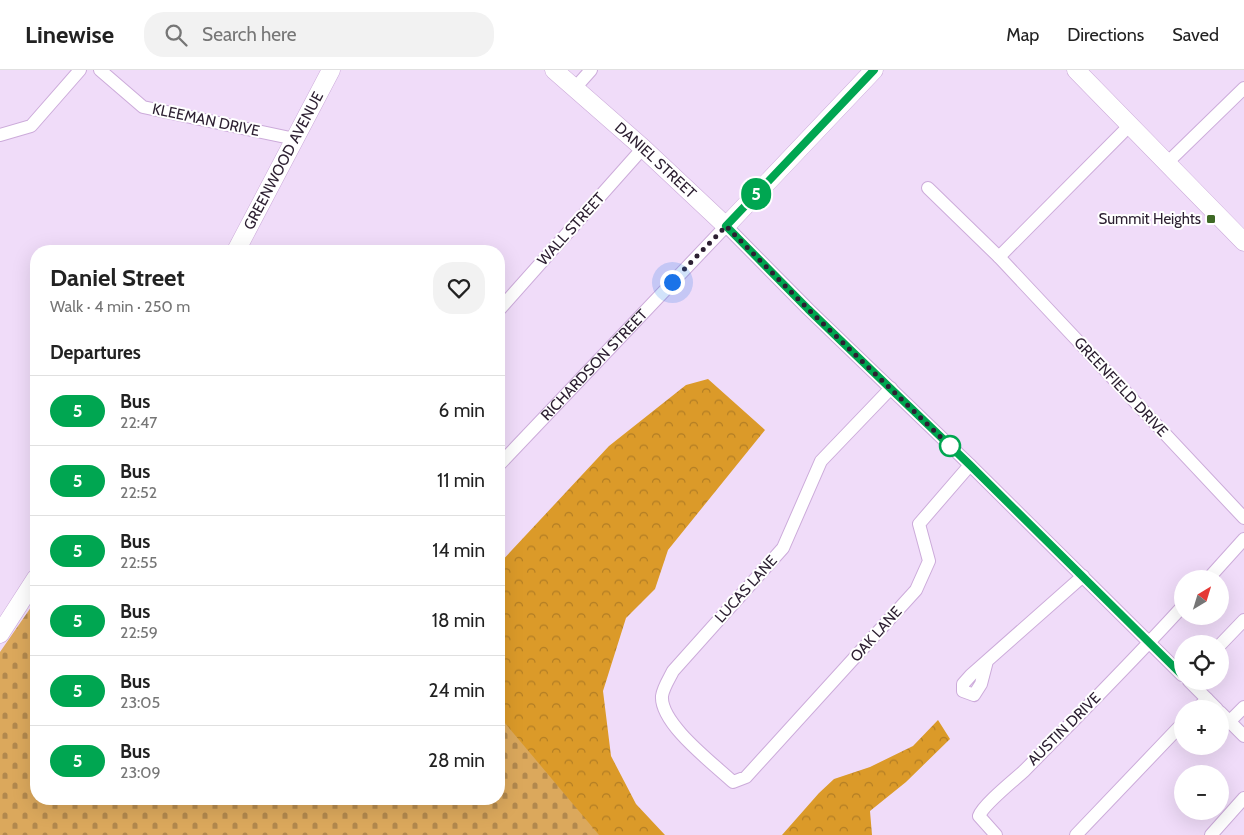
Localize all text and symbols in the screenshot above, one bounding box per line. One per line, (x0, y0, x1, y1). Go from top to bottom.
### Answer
search box (144, 12, 494, 57)
text: Linewise (25, 20, 114, 49)
icon: search (162, 21, 190, 49)
text: Search here (202, 23, 297, 46)
text: Map (1006, 24, 1039, 46)
text: Directions (1067, 24, 1144, 46)
text: Saved (1172, 24, 1219, 46)
street label: GREENWOOD AVENUE (240, 89, 327, 233)
street label: KLEEMAN DRIVE (151, 100, 261, 140)
street label: DANIEL STREET (611, 119, 700, 202)
line badge: 5 (740, 178, 772, 210)
text: 5 (751, 183, 761, 205)
street label: WALL STREET (534, 189, 608, 269)
place label: Summit Heights (1099, 210, 1201, 228)
marker: Summit Heights (1205, 213, 1217, 225)
button: heart (433, 262, 485, 314)
text: Daniel Street (50, 263, 185, 292)
your location (660, 270, 685, 295)
text: Walk · 4 min · 250 m (50, 297, 190, 316)
street label: RICHARDSON STREET (537, 306, 651, 424)
street label: GREENFIELD DRIVE (1070, 334, 1172, 440)
text: Departures (50, 341, 141, 364)
text: Bus (120, 390, 150, 413)
text: 6 min (439, 399, 485, 422)
text: 5 (73, 400, 82, 422)
text: 22:47 (120, 413, 157, 432)
unlabelled marker (939, 435, 961, 457)
text: Bus (120, 460, 150, 483)
text: 11 min (437, 469, 485, 492)
text: 5 (73, 470, 82, 492)
text: 22:52 (120, 483, 157, 502)
text: Bus (120, 530, 150, 553)
text: 14 min (432, 539, 485, 562)
text: 5 (73, 540, 82, 562)
street label: LUCAS LANE (711, 552, 781, 626)
text: 22:55 (120, 553, 157, 572)
north arrow (1174, 570, 1229, 625)
map controls (1174, 570, 1229, 820)
text: Bus (120, 600, 150, 623)
street label: OAK LANE (847, 603, 905, 665)
text: 18 min (432, 609, 485, 632)
text: 5 (73, 610, 82, 632)
text: 22:59 (120, 623, 158, 642)
button: locate (1174, 635, 1229, 690)
text: Bus (120, 670, 150, 693)
text: 24 min (428, 679, 485, 702)
text: 5 (73, 680, 82, 702)
street label: AUSTIN DRIVE (1024, 689, 1104, 769)
text: 23:05 (120, 693, 160, 712)
button: + (1174, 700, 1229, 755)
text: Bus (120, 740, 150, 763)
text: 28 min (428, 749, 485, 772)
text: 5 (73, 750, 82, 772)
text: 23:09 (120, 763, 161, 782)
button: − (1174, 765, 1229, 820)

